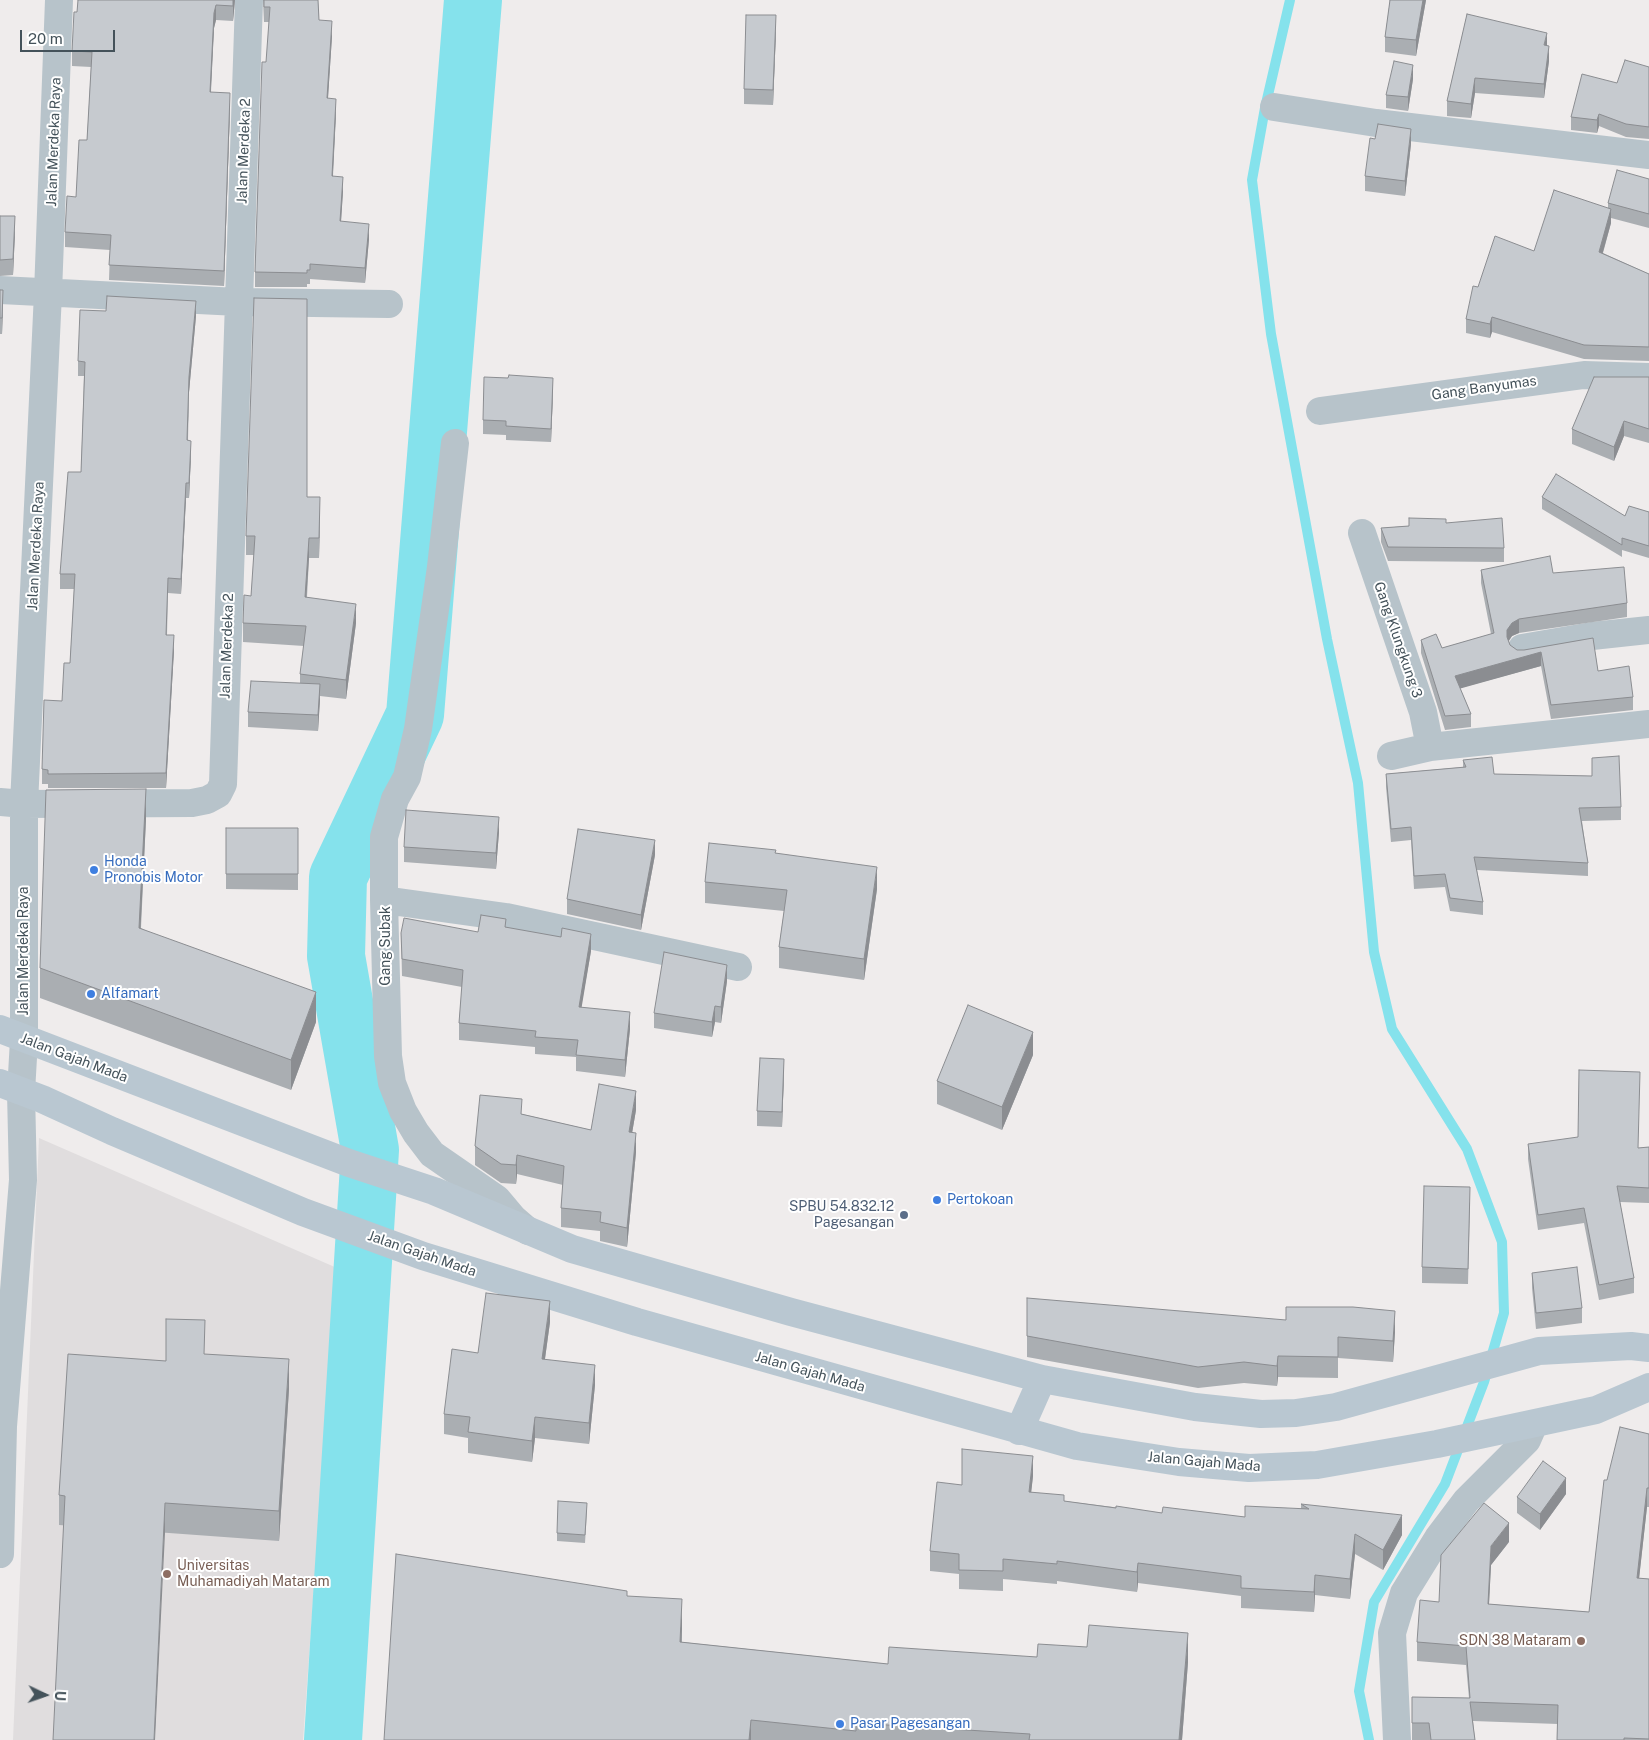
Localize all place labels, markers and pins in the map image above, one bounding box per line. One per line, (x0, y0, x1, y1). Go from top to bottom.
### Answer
place label: Honda Pronobis Motor (104, 854, 203, 886)
marker: Honda Pronobis Motor (88, 864, 100, 876)
place label: Alfamart (101, 986, 159, 1002)
marker: Alfamart (85, 988, 97, 1000)
place label: Pertokoan (947, 1192, 1013, 1208)
marker: Pertokoan (931, 1194, 943, 1206)
place label: SPBU 54.832.12 Pagesangan (789, 1199, 894, 1232)
marker: SPBU 54.832.12 Pagesangan (898, 1209, 910, 1221)
place label: Universitas Muhamadiyah Mataram (177, 1558, 330, 1590)
marker: Universitas Muhamadiyah Mataram (161, 1568, 173, 1580)
place label: SDN 38 Mataram (1459, 1633, 1571, 1649)
marker: SDN 38 Mataram (1575, 1635, 1587, 1647)
place label: Pasar Pagesangan (850, 1716, 970, 1732)
marker: Pasar Pagesangan (834, 1718, 846, 1730)

